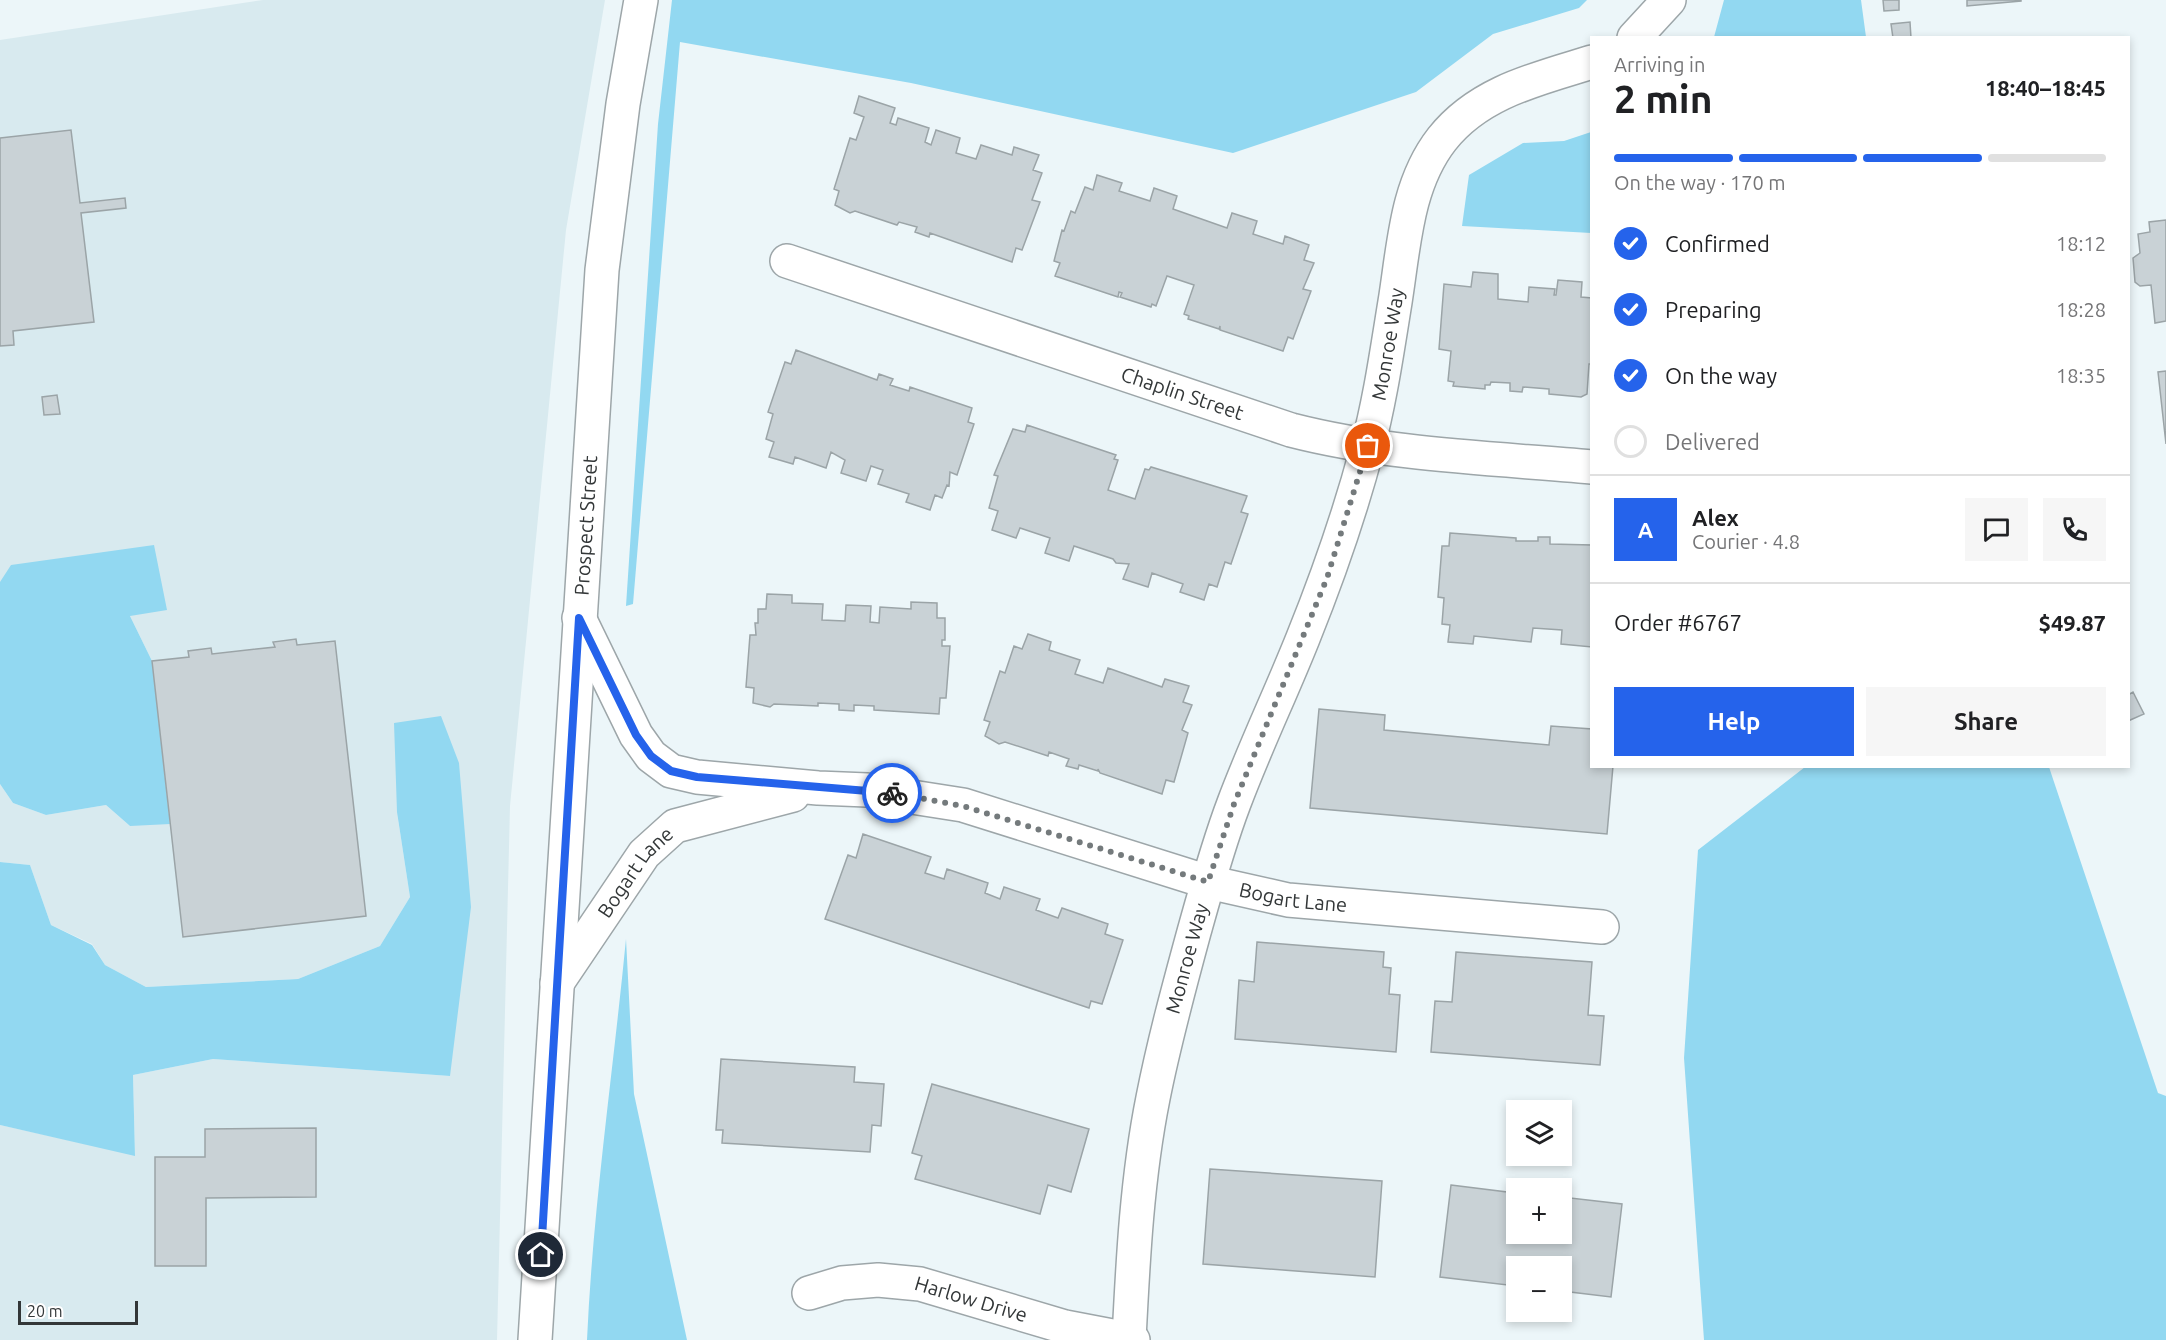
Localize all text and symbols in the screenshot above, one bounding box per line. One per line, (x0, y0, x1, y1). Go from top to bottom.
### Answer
text: Arriving in (1614, 53, 1705, 76)
text: 18:40–18:45 (1985, 75, 2106, 100)
text: 2 min (1614, 77, 1713, 120)
text: On the way · 170 m (1614, 171, 1786, 194)
icon: check (1614, 227, 1647, 260)
text: Confirmed (1665, 231, 1770, 256)
text: 18:12 (2056, 232, 2106, 255)
street label: Monroe Way (1367, 286, 1408, 402)
icon: check (1614, 293, 1647, 326)
text: Preparing (1665, 297, 1762, 322)
text: 18:28 (2056, 298, 2106, 321)
icon: check (1614, 359, 1647, 392)
street label: Chaplin Street (1118, 362, 1247, 424)
text: On the way (1665, 363, 1777, 388)
text: 18:35 (2056, 364, 2106, 387)
pin (1342, 420, 1393, 471)
icon: bag (1351, 429, 1384, 462)
text: Delivered (1665, 429, 1760, 454)
street label: Prospect Street (570, 455, 601, 596)
button: chat (1965, 498, 2028, 561)
button: phone (2043, 498, 2106, 561)
text: Alex (1692, 505, 1739, 530)
text: A (1638, 517, 1653, 542)
text: Courier · 4.8 (1692, 530, 1800, 553)
text: Order #6767 (1614, 610, 1742, 635)
text: $49.87 (2039, 610, 2106, 635)
button: Help (1614, 687, 1854, 756)
button: Share (1866, 687, 2106, 756)
courier (862, 763, 922, 823)
icon: bike (876, 777, 909, 810)
street label: Bogart Lane (593, 822, 677, 922)
street label: Bogart Lane (1237, 877, 1348, 916)
street label: Monroe Way (1161, 900, 1213, 1016)
map controls (1506, 1100, 1572, 1322)
button: layers (1506, 1100, 1572, 1166)
button: + (1506, 1178, 1572, 1244)
pin (515, 1229, 566, 1280)
icon: home (524, 1238, 557, 1271)
button: − (1506, 1256, 1572, 1322)
street label: Harlow Drive (912, 1271, 1030, 1326)
scale bar (18, 1298, 138, 1326)
text: 20 m (27, 1302, 63, 1320)

